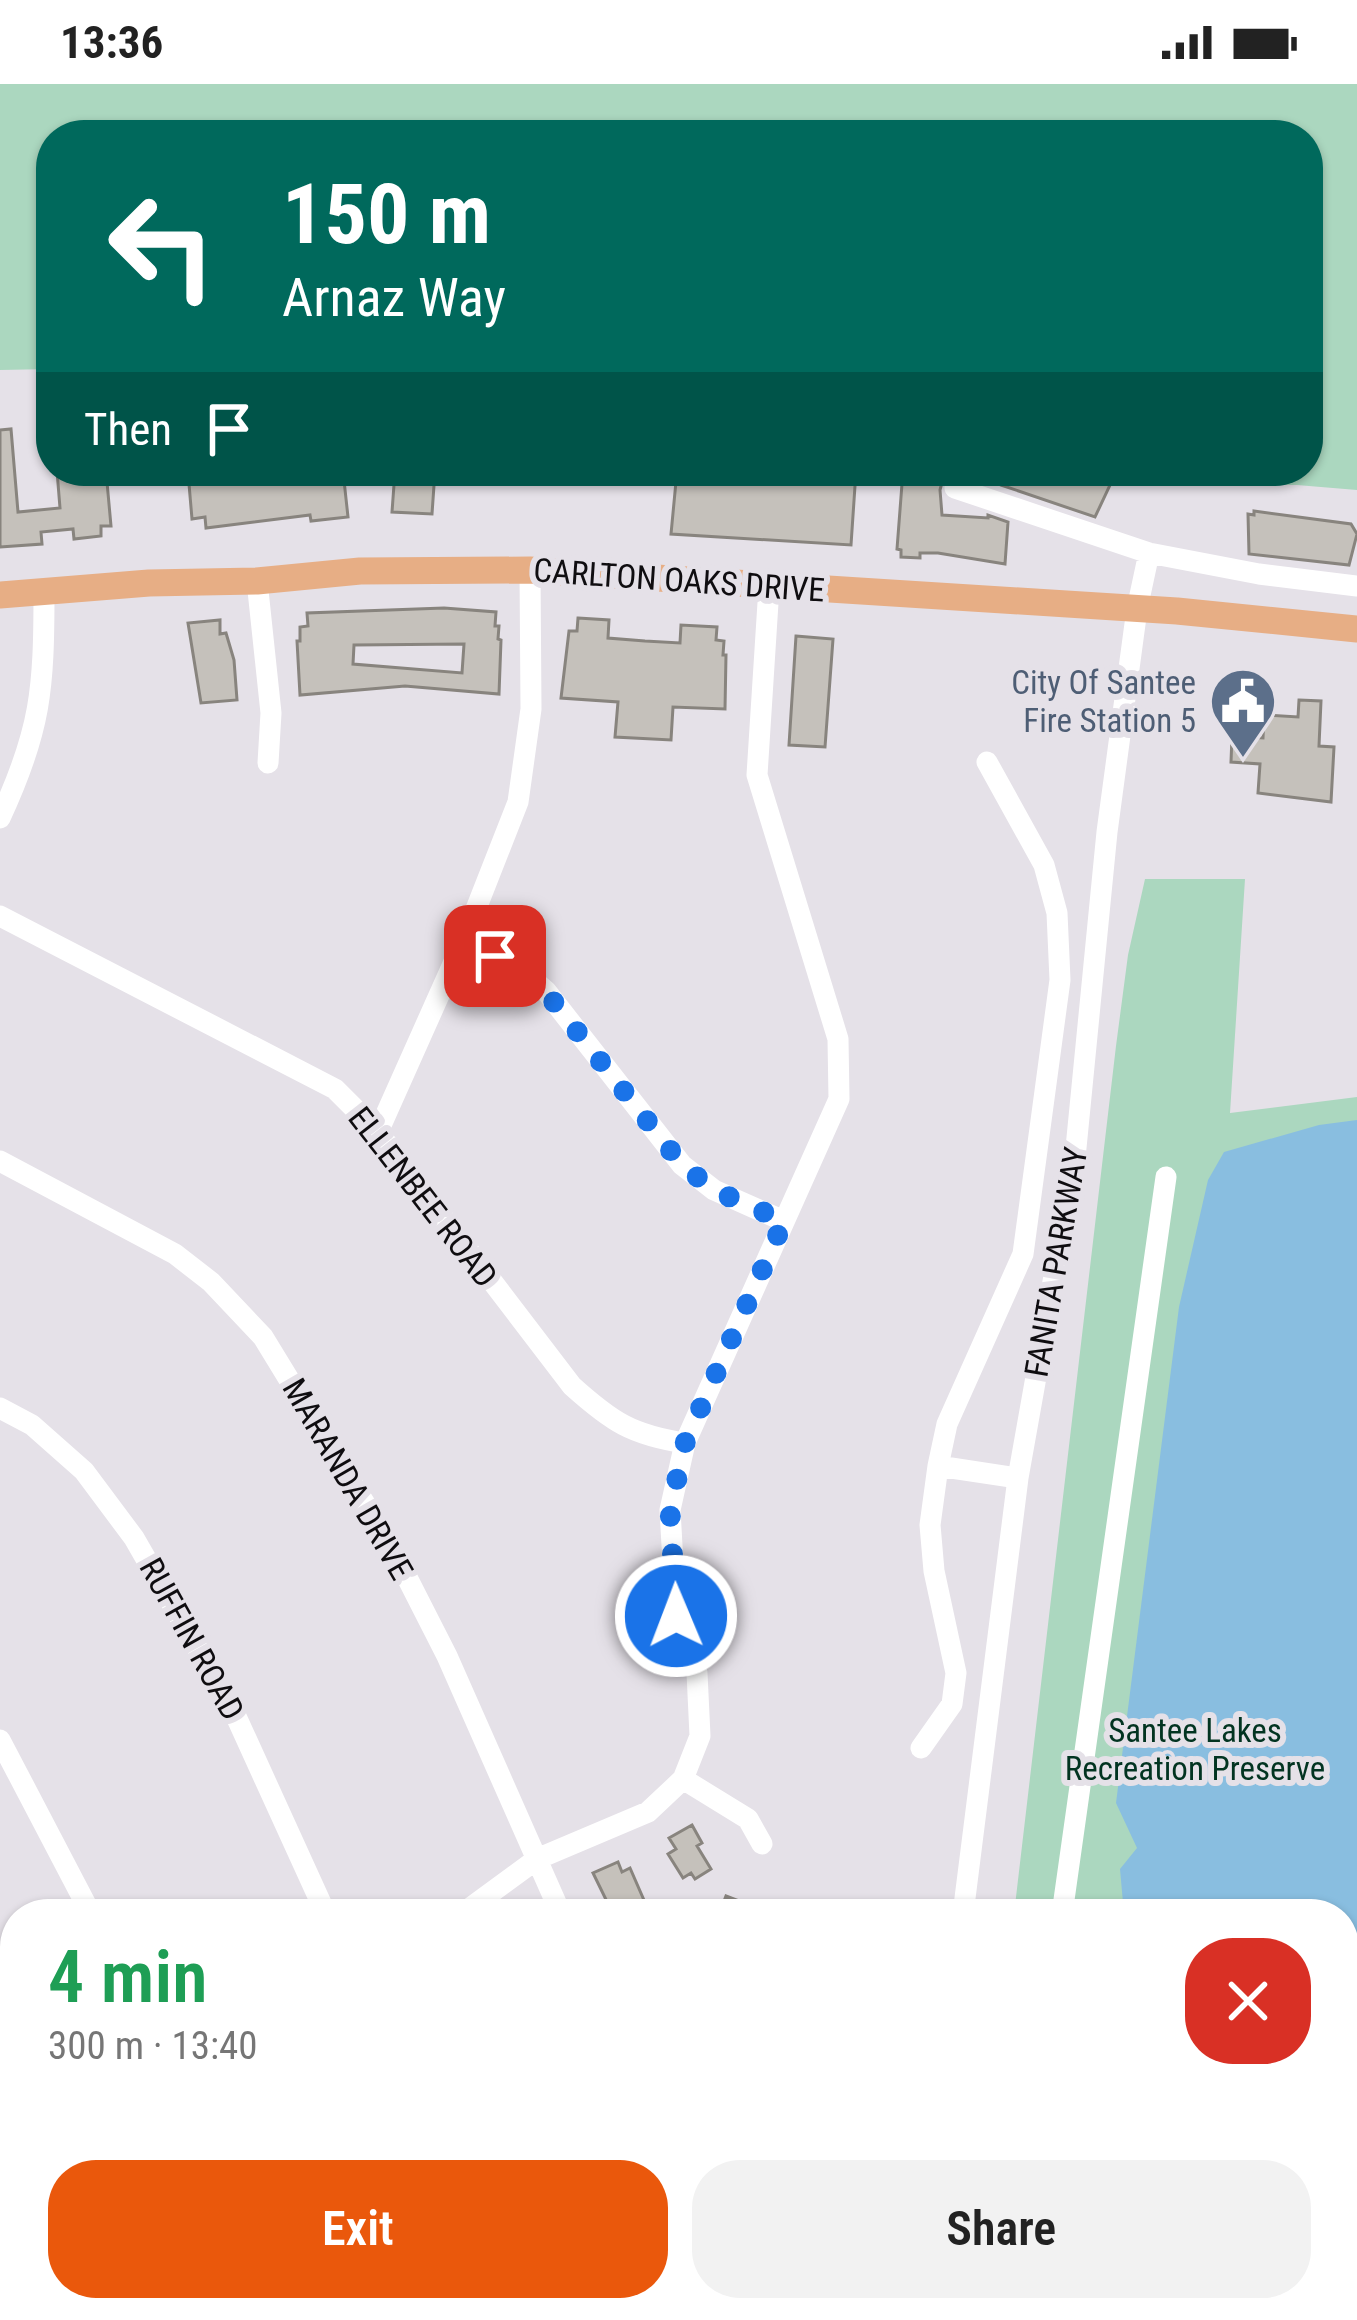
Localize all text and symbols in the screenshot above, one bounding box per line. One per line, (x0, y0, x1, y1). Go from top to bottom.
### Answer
text: 13:36 (60, 16, 163, 69)
text: 150 m (282, 165, 491, 264)
icon: left (84, 168, 240, 324)
text: Arnaz Way (282, 266, 506, 329)
icon: arrive (196, 396, 262, 462)
text: Then (84, 403, 172, 456)
street label: CARLTON OAKS DRIVE (532, 550, 826, 610)
place label: City Of Santee Fire Station 5 (1011, 663, 1196, 740)
public building icon: City Of Santee Fire Station 5 (1208, 666, 1278, 760)
pin (444, 905, 546, 1007)
icon: arrive (462, 923, 528, 989)
street label: ELLENBEE ROAD (341, 1099, 505, 1295)
street label: FANITA PARKWAY (1017, 1144, 1095, 1380)
street label: MARANDA DRIVE (275, 1371, 421, 1587)
street label: RUFFIN ROAD (132, 1551, 252, 1727)
position arrow (613, 1553, 739, 1679)
park label: Santee Lakes Recreation Preserve (1065, 1711, 1325, 1788)
text: 4 min (48, 1935, 207, 2020)
button: close (1185, 1938, 1311, 2064)
text: 300 m · 13:40 (48, 2023, 258, 2069)
button: Exit (48, 2160, 668, 2298)
button: Share (692, 2160, 1311, 2298)

